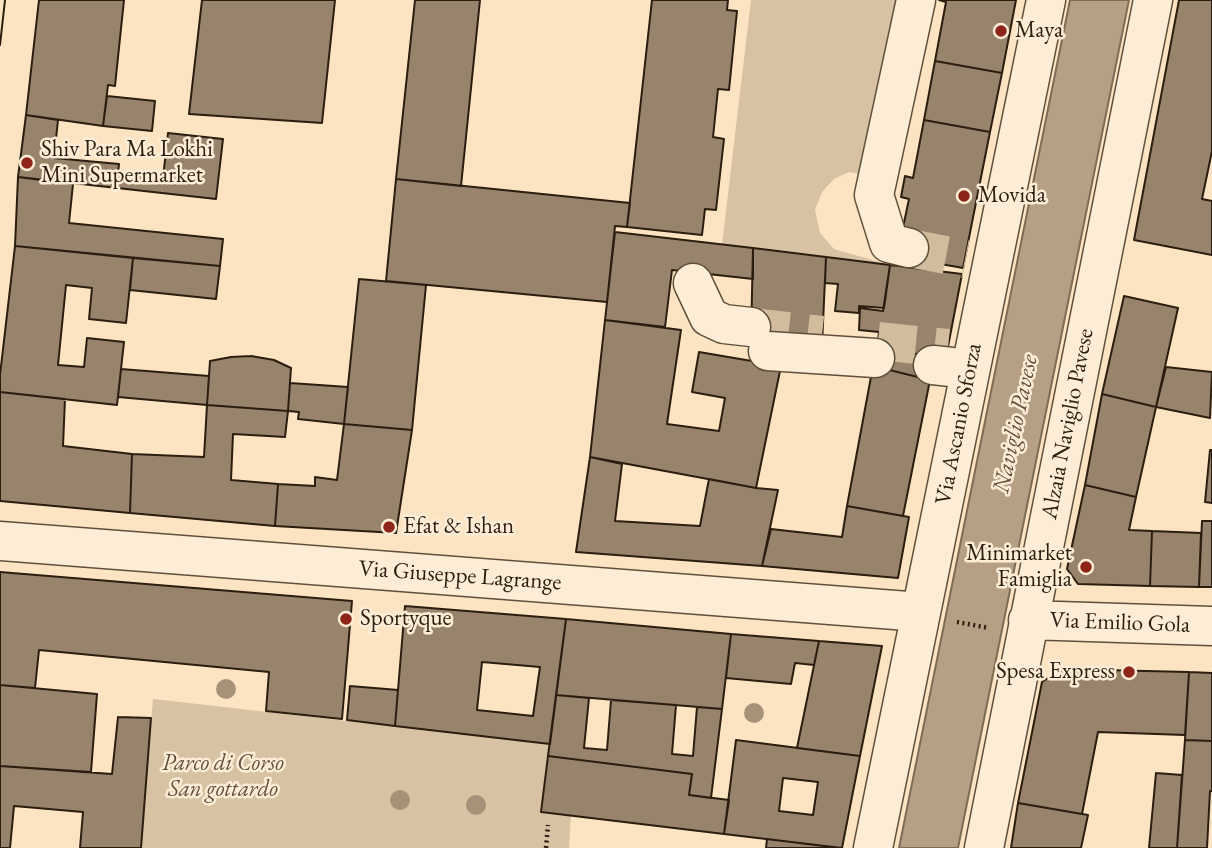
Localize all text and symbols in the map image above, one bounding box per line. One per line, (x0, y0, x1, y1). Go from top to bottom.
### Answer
place label: Maya (1015, 17, 1063, 45)
marker: Maya (993, 23, 1009, 39)
place label: Shiv Para Ma Lokhi Mini Supermarket (41, 136, 213, 190)
marker: Shiv Para Ma Lokhi Mini Supermarket (19, 155, 35, 171)
place label: Movida (978, 182, 1046, 210)
marker: Movida (956, 188, 972, 204)
street label: Alzaia Naviglio Pavese (1036, 326, 1100, 522)
street label: Via Ascanio Sforza (930, 341, 988, 507)
water label: Naviglio Pavese (987, 352, 1045, 496)
place label: Efat & Ishan (403, 513, 514, 541)
marker: Efat & Ishan (381, 519, 397, 535)
place label: Minimarket Famiglia (966, 540, 1072, 594)
street label: Via Giuseppe Lagrange (358, 555, 562, 597)
marker: Minimarket Famiglia (1078, 559, 1094, 575)
place label: Sportyque (360, 605, 452, 633)
street label: Via Emilio Gola (1049, 607, 1191, 639)
marker: Sportyque (338, 611, 354, 627)
place label: Spesa Express (996, 658, 1115, 686)
marker: Spesa Express (1121, 664, 1137, 680)
park label: Parco di Corso San gottardo (162, 750, 284, 804)

